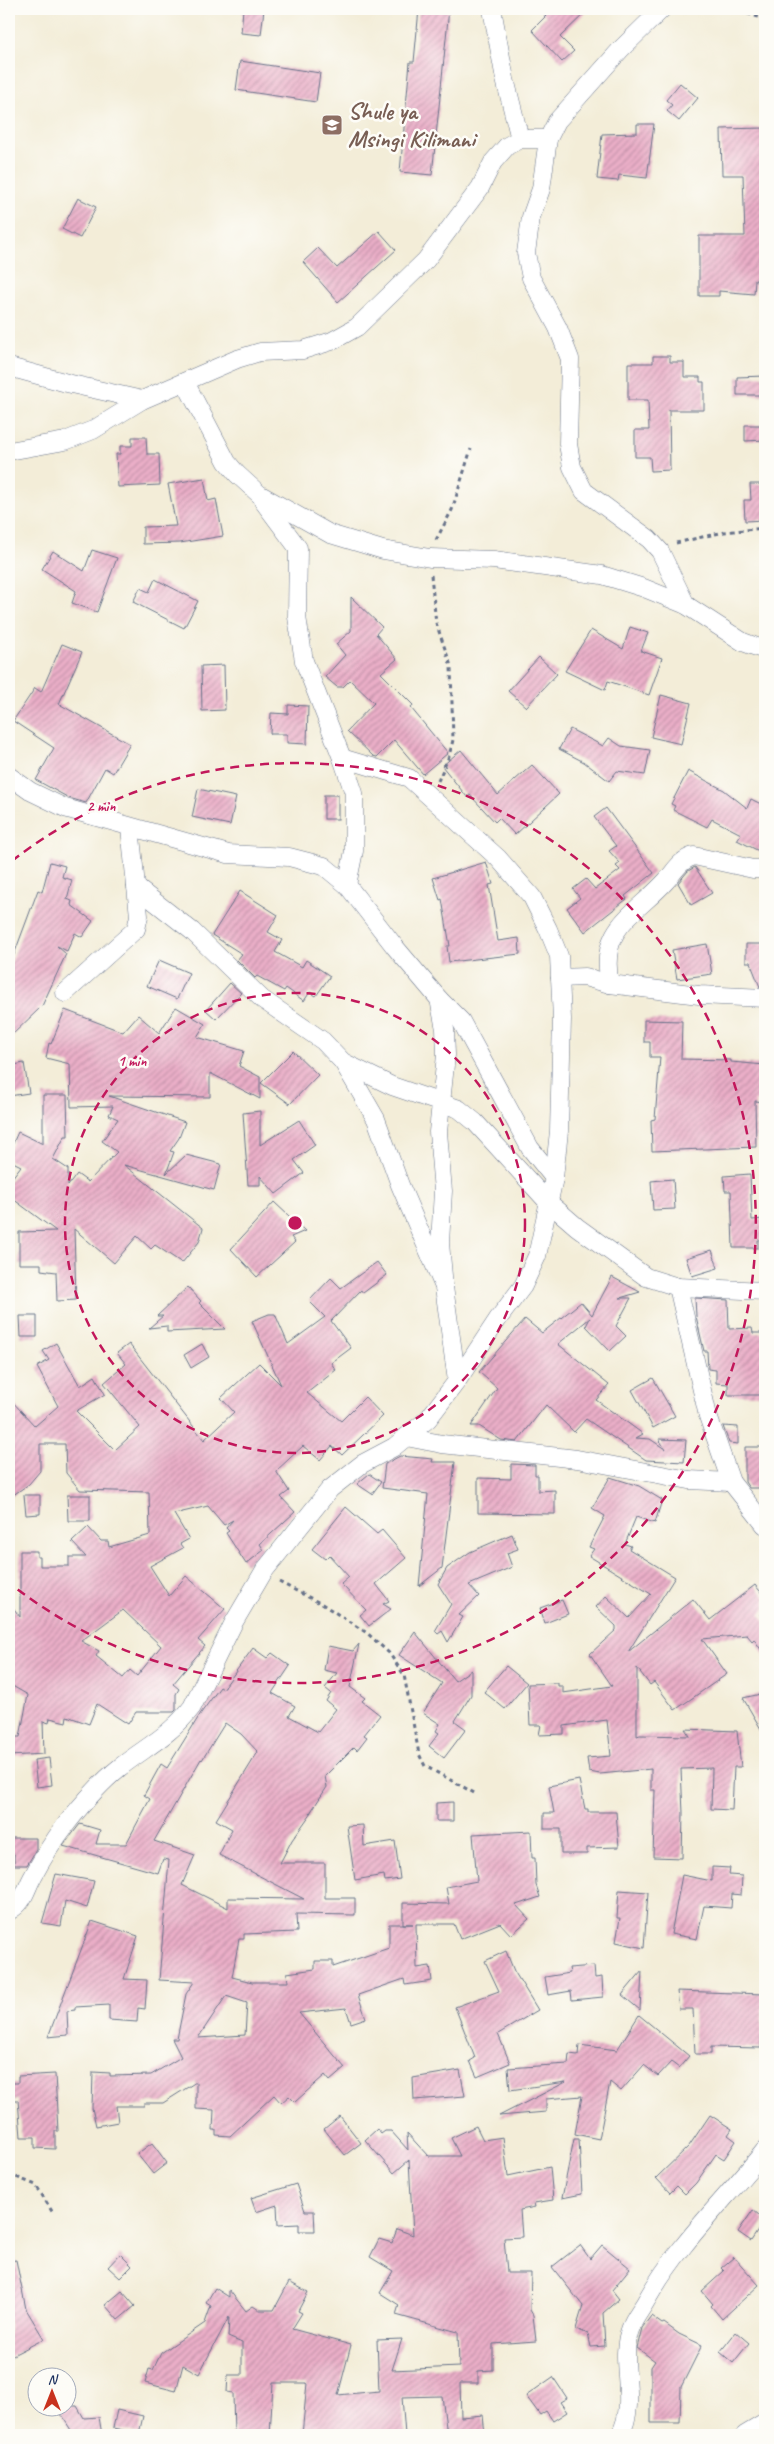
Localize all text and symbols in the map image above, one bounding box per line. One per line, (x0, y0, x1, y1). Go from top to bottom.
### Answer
place label: Shule ya Msingi Kilimani (348, 96, 478, 154)
school or university icon: Shule ya Msingi Kilimani (320, 113, 344, 137)
text: 2 min (87, 797, 116, 816)
text: 1 min (118, 1052, 147, 1071)
centre of rings (286, 1214, 304, 1232)
north arrow (28, 2366, 78, 2416)
text: N (48, 2371, 59, 2388)

